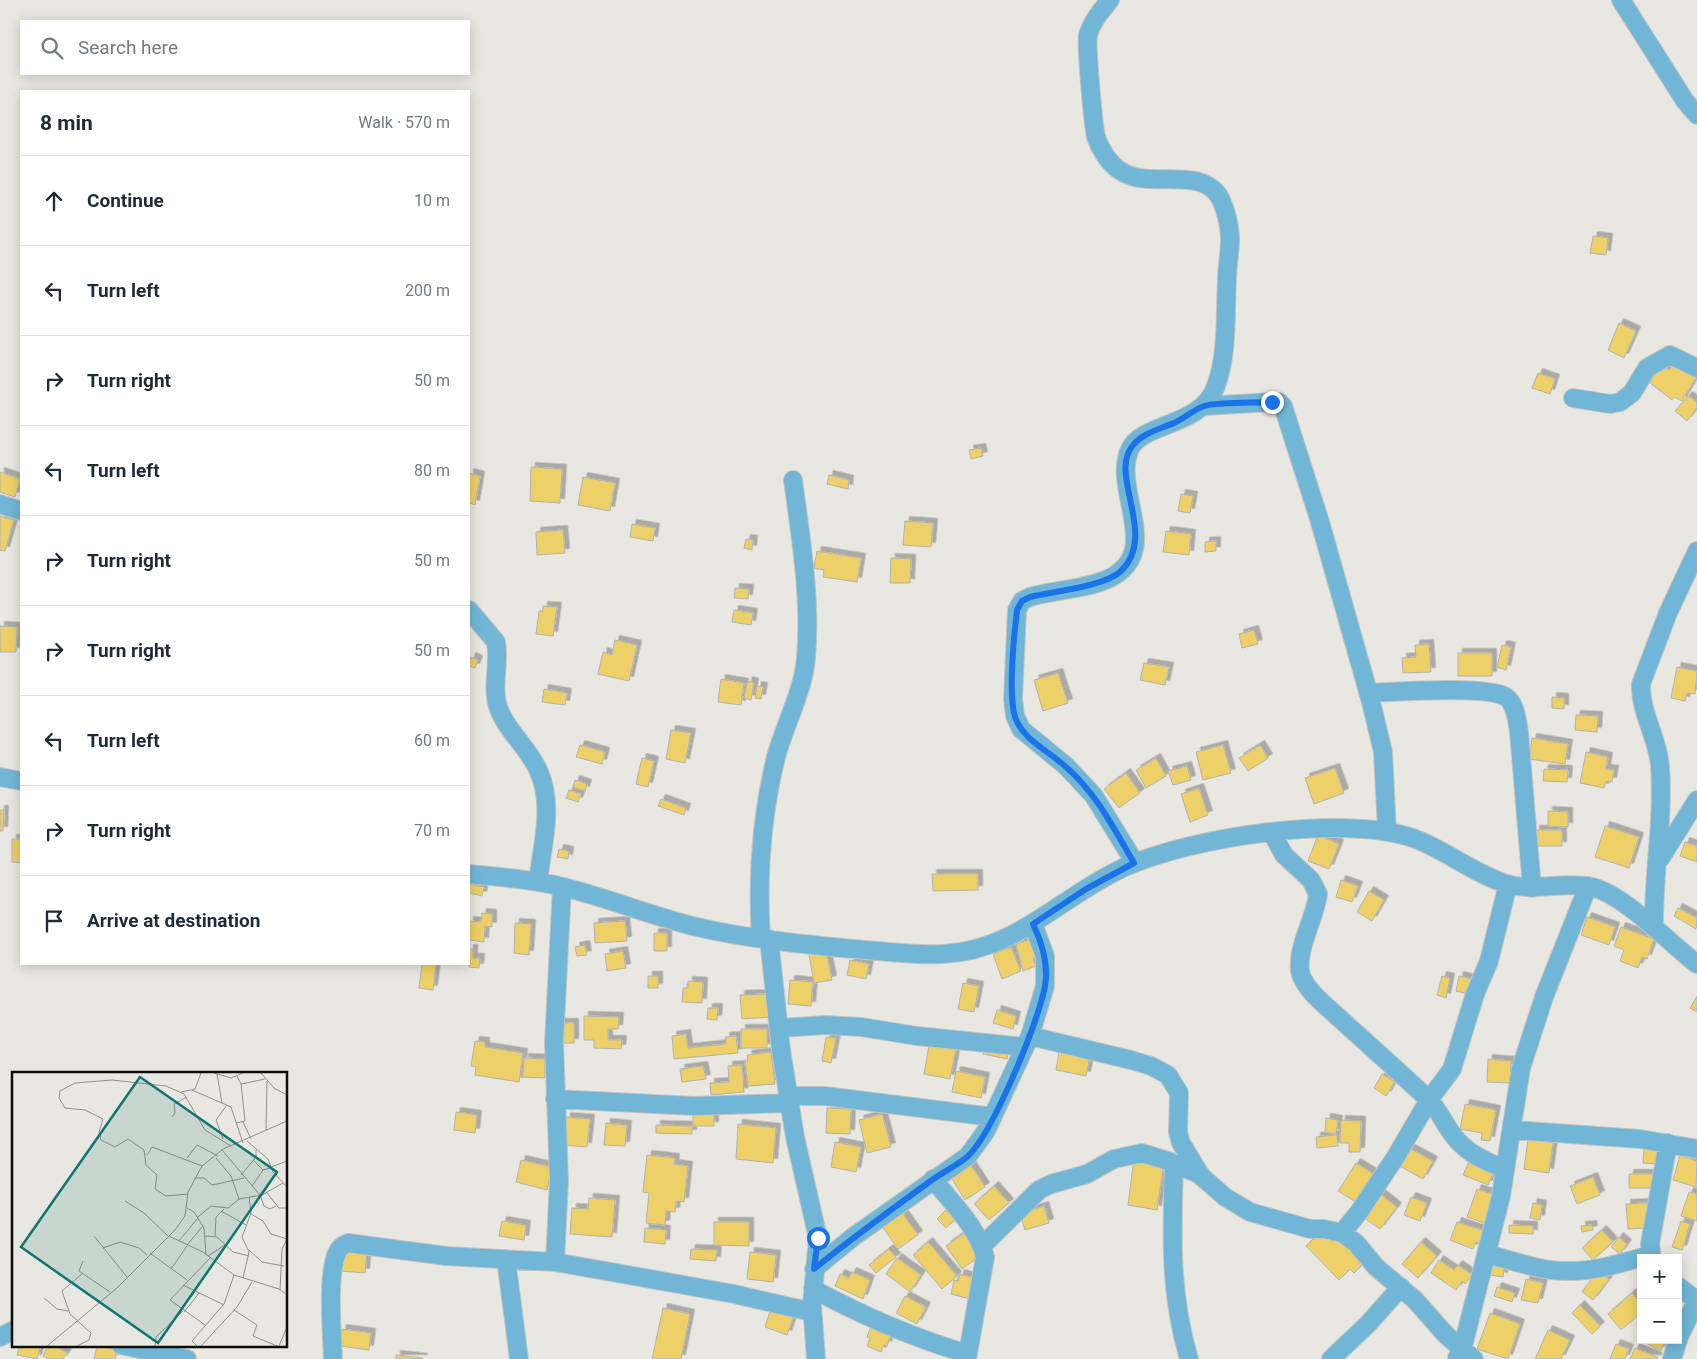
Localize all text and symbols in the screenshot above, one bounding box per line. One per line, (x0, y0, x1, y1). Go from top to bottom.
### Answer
search box (20, 20, 470, 75)
icon: search (38, 34, 66, 62)
text: Search here (78, 36, 178, 59)
text: 8 min (40, 111, 93, 135)
text: Walk · 570 m (358, 113, 450, 132)
icon: ahead (40, 187, 68, 215)
text: Continue (87, 189, 164, 212)
text: 10 m (414, 191, 450, 210)
icon: left (40, 277, 68, 305)
text: Turn left (87, 279, 160, 302)
text: 200 m (405, 281, 450, 300)
icon: right (40, 367, 68, 395)
text: Turn right (87, 369, 171, 392)
text: 50 m (414, 371, 450, 390)
route end (1261, 391, 1284, 414)
icon: left (40, 457, 68, 485)
text: Turn left (87, 459, 160, 482)
text: 80 m (414, 461, 450, 480)
icon: right (40, 547, 68, 575)
text: Turn right (87, 549, 171, 572)
text: 50 m (414, 551, 450, 570)
icon: right (40, 637, 68, 665)
text: Turn right (87, 639, 171, 662)
text: 50 m (414, 641, 450, 660)
icon: left (40, 727, 68, 755)
text: Turn left (87, 729, 160, 752)
text: 60 m (414, 731, 450, 750)
icon: right (40, 817, 68, 845)
text: Turn right (87, 819, 171, 842)
text: 70 m (414, 821, 450, 840)
icon: arrive (40, 907, 68, 935)
text: Arrive at destination (87, 909, 260, 932)
inset map (12, 1072, 288, 1346)
route start (807, 1227, 830, 1250)
map controls (1637, 1254, 1682, 1344)
button: + (1637, 1254, 1682, 1299)
button: − (1637, 1299, 1682, 1344)

